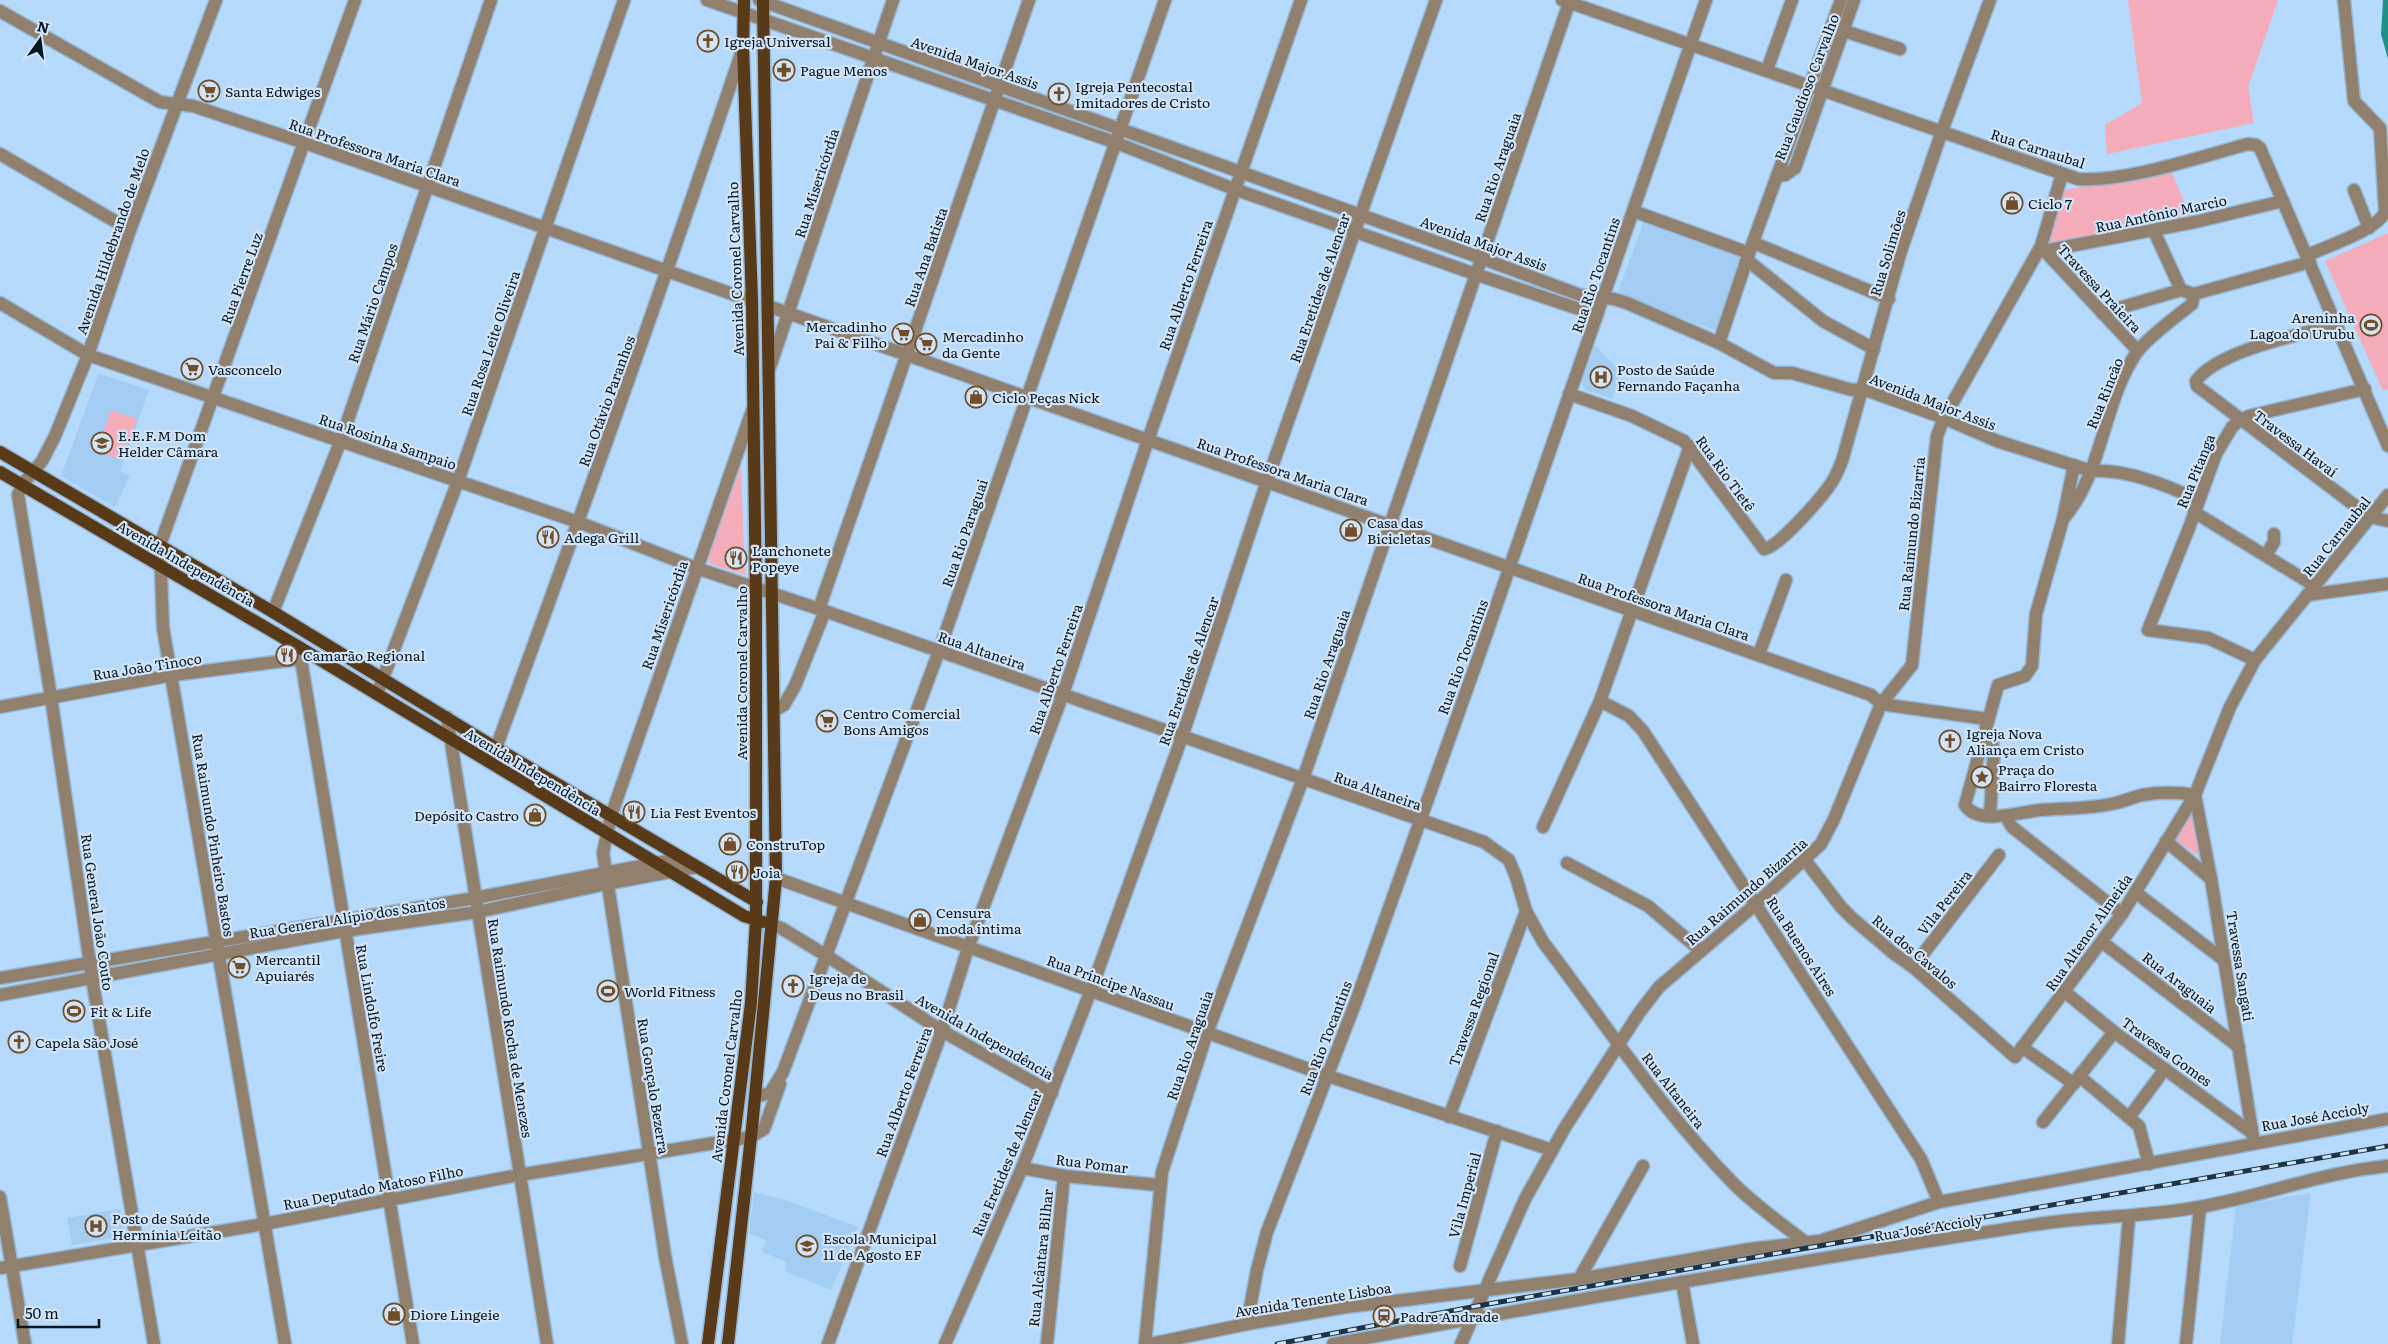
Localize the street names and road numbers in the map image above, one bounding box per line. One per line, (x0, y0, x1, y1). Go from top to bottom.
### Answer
street label: Rua Gaudioso Carvalho (1769, 11, 1843, 163)
street label: Avenida Major Assis (908, 31, 1042, 93)
street label: Rua Rio Araguaia (1469, 109, 1525, 225)
street label: Rua Professora Maria Clara (286, 113, 464, 191)
street label: Rua Carnaubal (1988, 123, 2088, 173)
street label: Rua Misericórdia (789, 125, 843, 240)
street label: Avenida Hildebrando de Melo (71, 145, 153, 337)
street label: Avenida Coronel Carvalho (722, 181, 748, 357)
street label: Rua Antônio Marcio (2094, 189, 2228, 237)
street label: Rua Ana Batista (899, 204, 952, 310)
street label: Rua Solimões (1864, 207, 1910, 299)
street label: Rua Eretides de Alencar (1284, 210, 1354, 365)
street label: Avenida Major Assis (1418, 211, 1550, 275)
street label: Rua Rio Tocantins (1566, 214, 1624, 336)
street label: Rua Alberto Ferreira (1153, 217, 1217, 353)
street label: Rua Pierre Luz (215, 229, 267, 327)
street label: Travessa Praieira (2053, 239, 2147, 337)
street label: Rua Mário Campos (342, 240, 402, 366)
street label: Rua Rosa Leite Oliveira (456, 267, 524, 418)
street label: Rua Otávio Paranhos (573, 333, 639, 469)
street label: Rua Rincão (2081, 354, 2127, 432)
street label: Avenida Major Assis (1867, 368, 1999, 434)
street label: Travessa Havaí (2250, 405, 2342, 481)
street label: Rua Rosinha Sampaio (316, 408, 460, 474)
street label: Rua Pitanga (2171, 430, 2219, 511)
street label: Rua Rio Tietê (1692, 431, 1760, 515)
street label: Rua Professora Maria Clara (1194, 432, 1372, 510)
street label: Rua Raimundo Bizarria (1893, 455, 1929, 612)
street label: Rua Rio Paraguai (936, 476, 992, 590)
street label: Rua Carnaubal (2297, 491, 2375, 580)
street label: Avenida Independência (113, 515, 259, 611)
street label: Rua Misericórdia (636, 557, 692, 672)
street label: Rua Professora Maria Clara (1575, 567, 1753, 645)
street label: Avenida Coronel Carvalho (731, 586, 751, 760)
street label: Rua Eretides de Alencar (1153, 593, 1223, 748)
street label: Rua Rio Tocantins (1432, 597, 1492, 717)
street label: Rua Alberto Ferreira (1023, 601, 1087, 737)
street label: Rua Rio Araguaia (1298, 606, 1354, 722)
street label: Rua Altaneira (935, 626, 1029, 675)
street label: Rua João Tinoco (91, 648, 203, 684)
street label: Avenida Independência (461, 722, 606, 820)
street label: Rua Raimundo Pinheiro Bastos (188, 732, 240, 938)
street label: Rua Altaneira (1331, 766, 1425, 815)
street label: Rua General João Couto (77, 832, 119, 992)
street label: Rua Raimundo Bizarria (1681, 832, 1811, 949)
street label: Vila Pereira (1912, 865, 1976, 939)
street label: Rua Altenor Almeida (2040, 869, 2136, 995)
street label: Rua General Alípio dos Santos (248, 892, 446, 942)
street label: Rua Buenos Aires (1762, 892, 1842, 1000)
street label: Rua dos Cavalos (1868, 909, 1962, 993)
street label: Travessa Sangati (2222, 909, 2260, 1023)
street label: Rua Raimundo Rocha de Menezes (484, 917, 538, 1139)
street label: Rua Lindolfo Freire (352, 943, 394, 1073)
street label: Rua Araguaia (2139, 947, 2222, 1018)
street label: Rua Príncipe Nassau (1044, 949, 1178, 1015)
street label: Travessa Regional (1443, 949, 1503, 1069)
street label: Rua Rio Tocantins (1294, 978, 1356, 1098)
street label: Rua Rio Araguaia (1161, 987, 1217, 1103)
street label: Avenida Coronel Carvalho (705, 988, 747, 1164)
street label: Avenida Independência (912, 988, 1058, 1084)
street label: Travessa Gomes (2118, 1011, 2216, 1091)
street label: Rua Gonçalo Bezerra (633, 1016, 675, 1156)
street label: Rua Alberto Ferreira (870, 1024, 936, 1160)
street label: Rua Altaneira (1638, 1048, 1710, 1133)
street label: Rua Eretides de Alencar (966, 1087, 1046, 1239)
street label: Rua José Accioly (2259, 1096, 2372, 1135)
street label: Rua Pomar (1055, 1149, 1130, 1177)
street label: Vila Imperial (1443, 1149, 1485, 1240)
street label: Rua Deputado Matoso Filho (281, 1160, 465, 1214)
street label: Rua Alcântara Bilhar (1023, 1188, 1057, 1328)
street label: Rua José Accioly (1872, 1208, 1985, 1245)
street label: Avenida Tenente Lisboa (1233, 1277, 1393, 1321)

